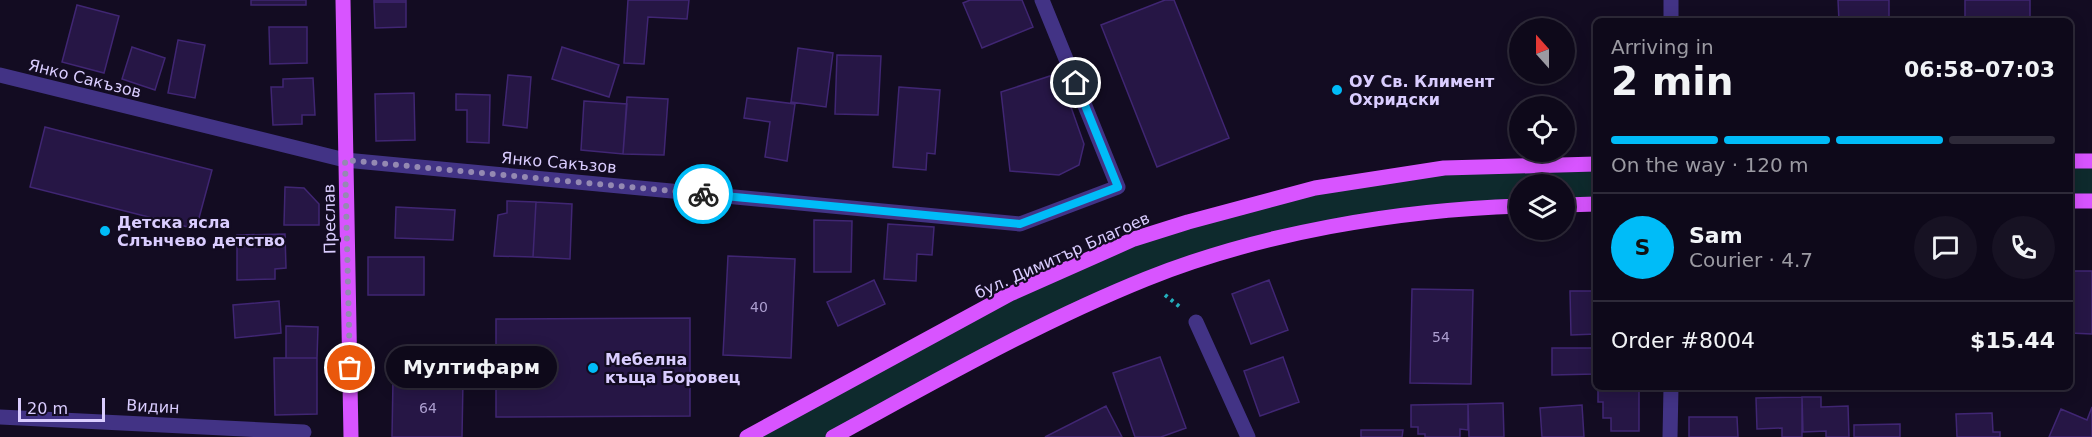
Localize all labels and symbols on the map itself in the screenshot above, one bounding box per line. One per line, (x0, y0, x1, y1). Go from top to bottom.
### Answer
north arrow (1509, 18, 1575, 84)
street label: Янко Сакъзов (26, 55, 143, 102)
pin (1050, 57, 1101, 108)
place label: ОУ Св. Климент Охридски (1349, 72, 1495, 109)
marker: ОУ Св. Климент Охридски (1330, 83, 1344, 97)
street label: Янко Сакъзов (500, 148, 617, 177)
courier (673, 164, 733, 224)
street label: Преслав (319, 184, 340, 254)
street label: бул. Димитър Благоев (972, 208, 1153, 303)
place label: Детска ясла Слънчево детство (117, 213, 285, 250)
marker: Детска ясла Слънчево детство (98, 224, 112, 238)
house number: 40 (750, 299, 768, 315)
house number: 54 (1432, 329, 1450, 345)
pin (324, 342, 375, 393)
callout: Мултифарм (386, 347, 557, 389)
place label: Мебелна къща Боровец (605, 350, 741, 387)
marker: Мебелна къща Боровец (586, 361, 600, 375)
scale bar (18, 395, 105, 422)
street label: Видин (126, 396, 180, 417)
house number: 64 (419, 400, 437, 416)

